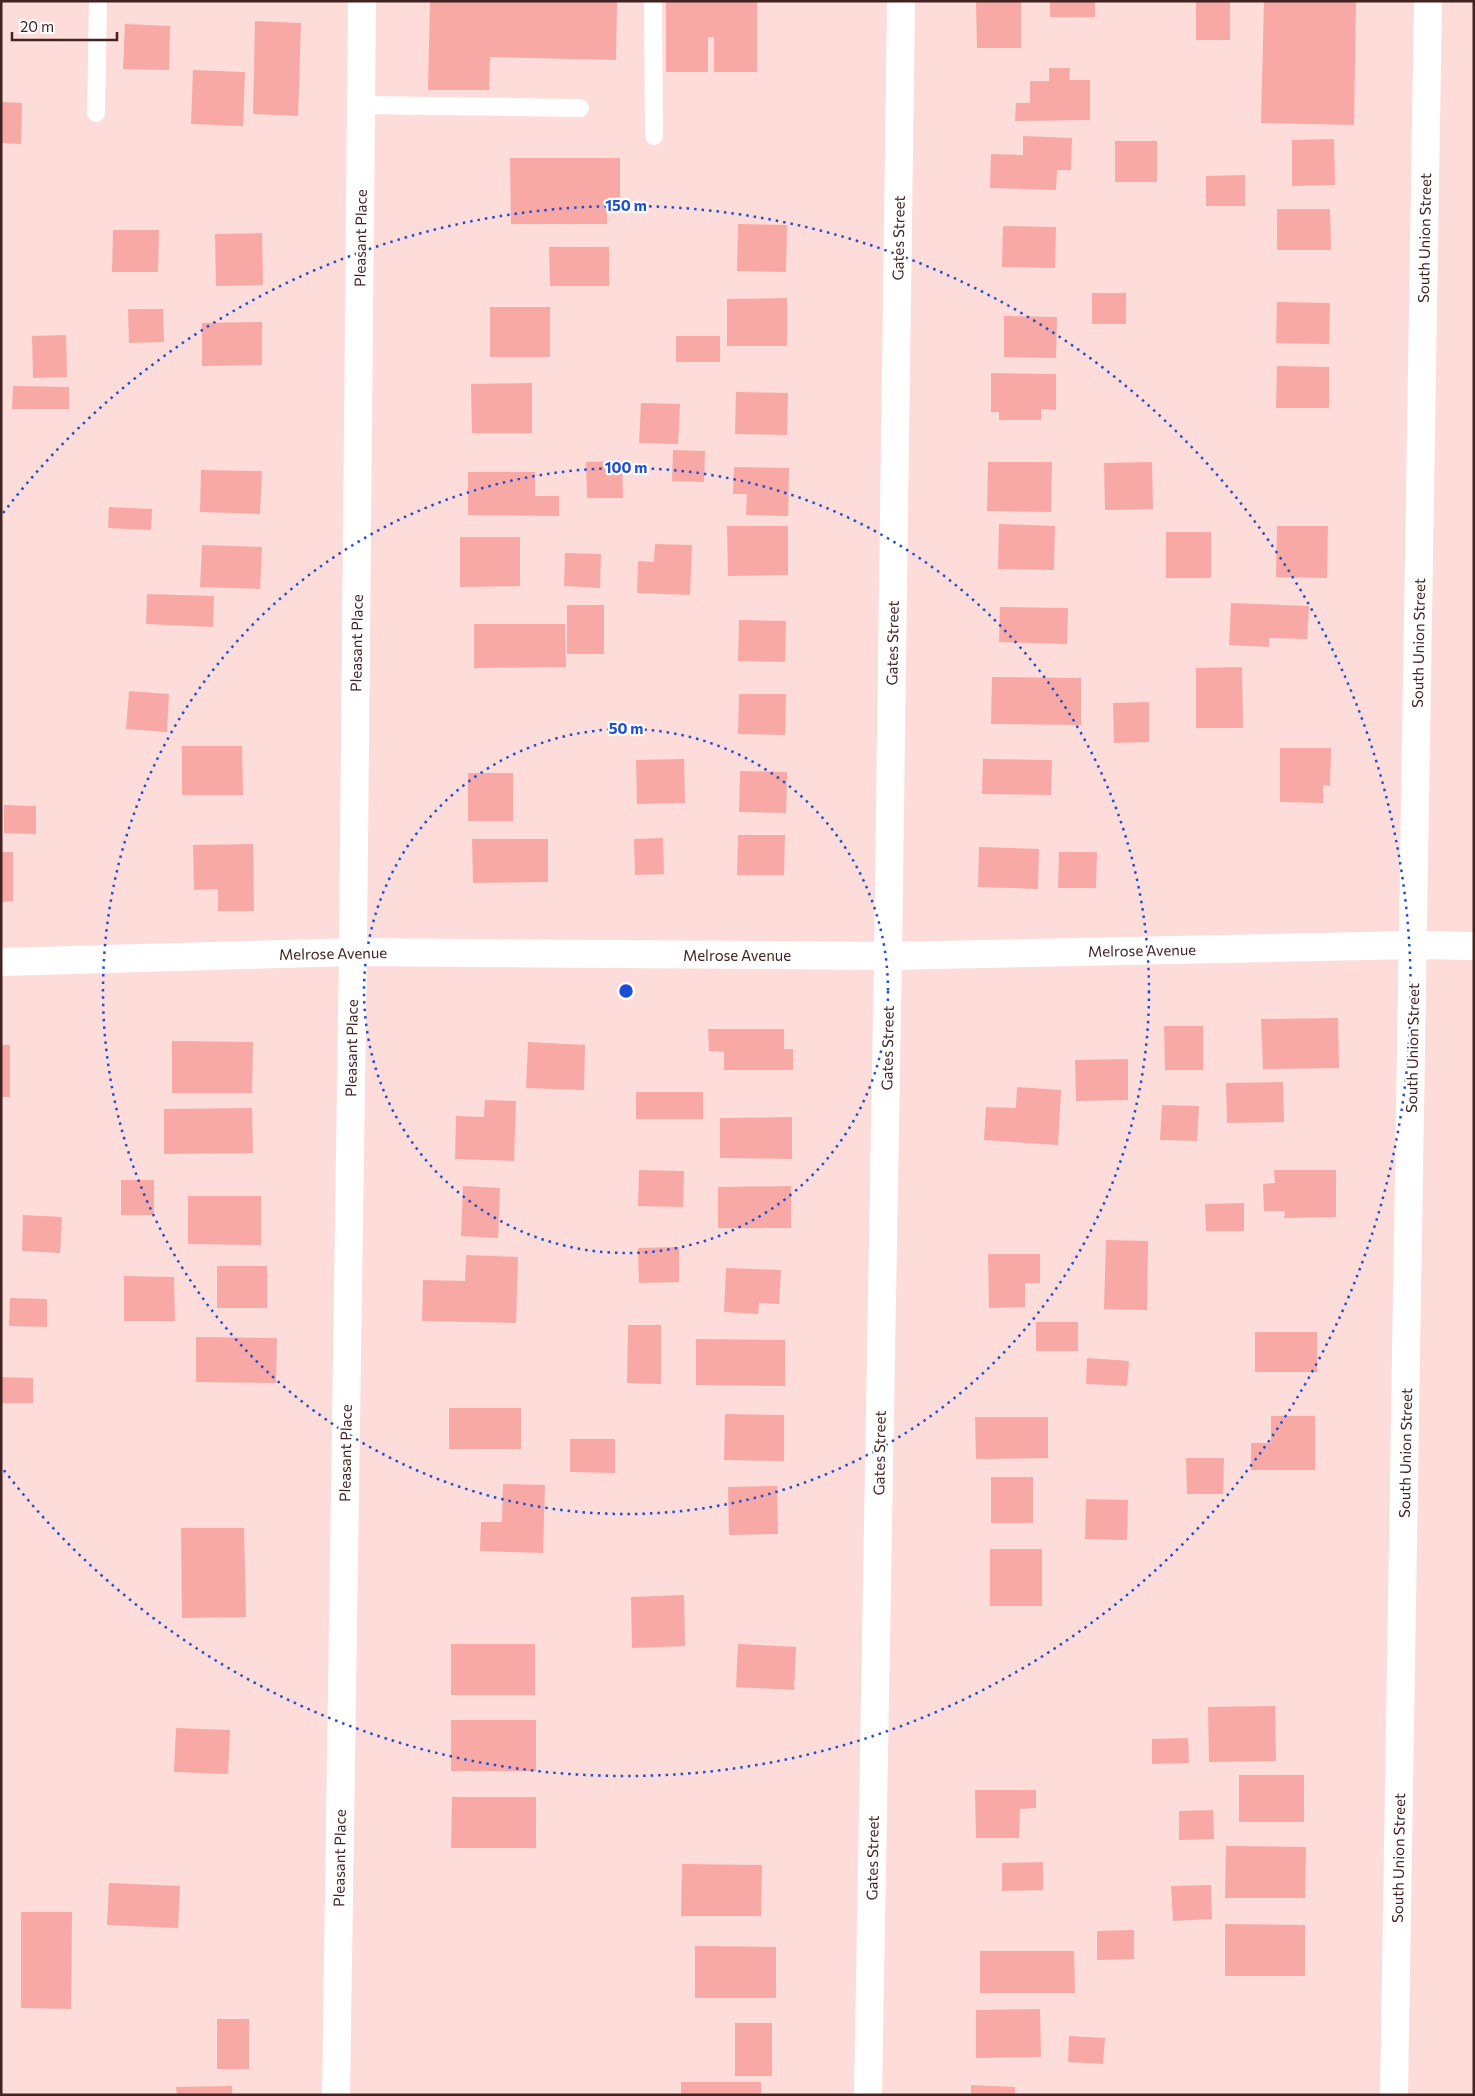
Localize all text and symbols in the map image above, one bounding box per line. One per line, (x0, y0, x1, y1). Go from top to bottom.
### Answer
scale bar (12, 10, 118, 42)
text: 20 m (20, 17, 54, 35)
street label: South Union Street (1414, 173, 1434, 303)
street label: Pleasant Place (350, 189, 370, 287)
street label: Gates Street (888, 195, 908, 281)
text: 150 m (605, 196, 647, 214)
text: 100 m (605, 458, 647, 476)
street label: South Union Street (1408, 578, 1428, 708)
street label: Pleasant Place (346, 594, 366, 692)
street label: Gates Street (882, 600, 902, 686)
text: 50 m (609, 719, 643, 737)
street label: Melrose Avenue (1088, 940, 1196, 960)
street label: Melrose Avenue (279, 943, 387, 963)
street label: Melrose Avenue (683, 946, 791, 964)
centre of rings (617, 982, 635, 1000)
street label: South Union Street (1402, 983, 1422, 1113)
street label: Pleasant Place (341, 999, 361, 1097)
street label: Gates Street (877, 1005, 897, 1091)
street label: South Union Street (1395, 1388, 1415, 1518)
street label: Pleasant Place (335, 1404, 355, 1502)
street label: Gates Street (869, 1410, 889, 1496)
street label: South Union Street (1388, 1793, 1408, 1923)
street label: Pleasant Place (329, 1809, 349, 1907)
street label: Gates Street (862, 1815, 882, 1901)

